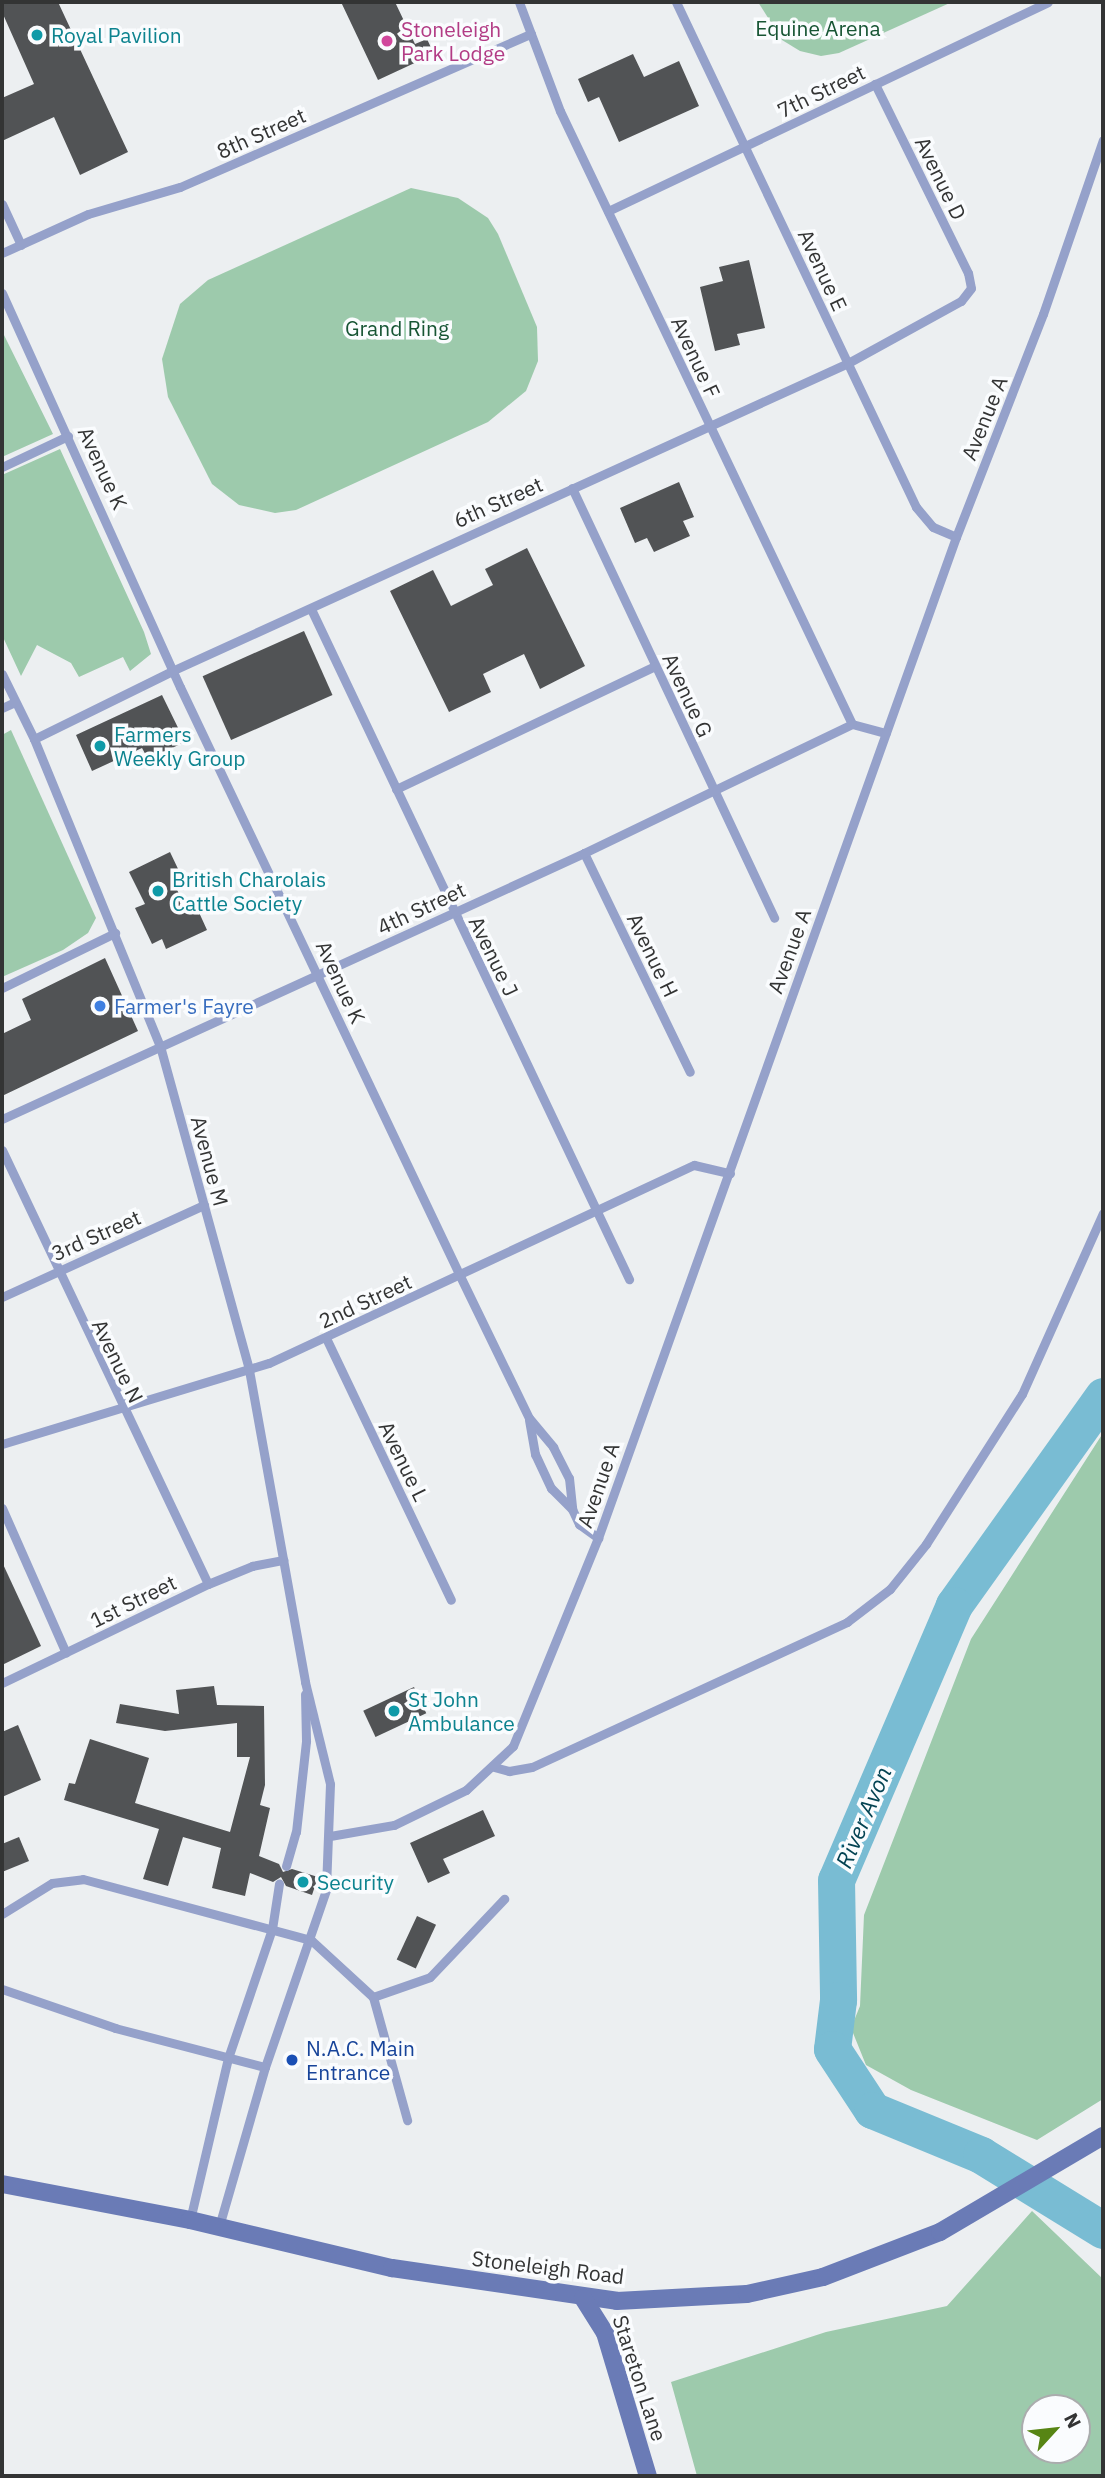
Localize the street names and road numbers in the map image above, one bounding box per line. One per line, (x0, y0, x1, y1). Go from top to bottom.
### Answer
street label: 7th Street (773, 59, 869, 123)
street label: 8th Street (213, 102, 309, 164)
street label: Avenue D (910, 132, 972, 224)
street label: Avenue E (793, 225, 853, 315)
street label: Avenue F (666, 312, 726, 402)
street label: Avenue A (956, 372, 1012, 464)
street label: Avenue K (73, 423, 133, 513)
street label: 6th Street (450, 471, 546, 533)
street label: Avenue G (658, 649, 718, 741)
street label: 4th Street (373, 877, 469, 939)
street label: Avenue A (762, 905, 816, 997)
street label: Avenue H (622, 909, 684, 1001)
street label: Avenue J (464, 912, 524, 1000)
street label: Avenue K (311, 937, 371, 1027)
street label: Avenue M (186, 1113, 234, 1209)
street label: 3rd Street (48, 1204, 144, 1266)
street label: 2nd Street (315, 1269, 415, 1333)
street label: Avenue N (87, 1315, 149, 1407)
street label: Avenue L (374, 1417, 434, 1505)
street label: Avenue A (572, 1439, 624, 1531)
street label: 1st Street (86, 1569, 180, 1633)
street label: Stoneleigh Road (470, 2245, 626, 2289)
street label: Stareton Lane (608, 2312, 672, 2444)

